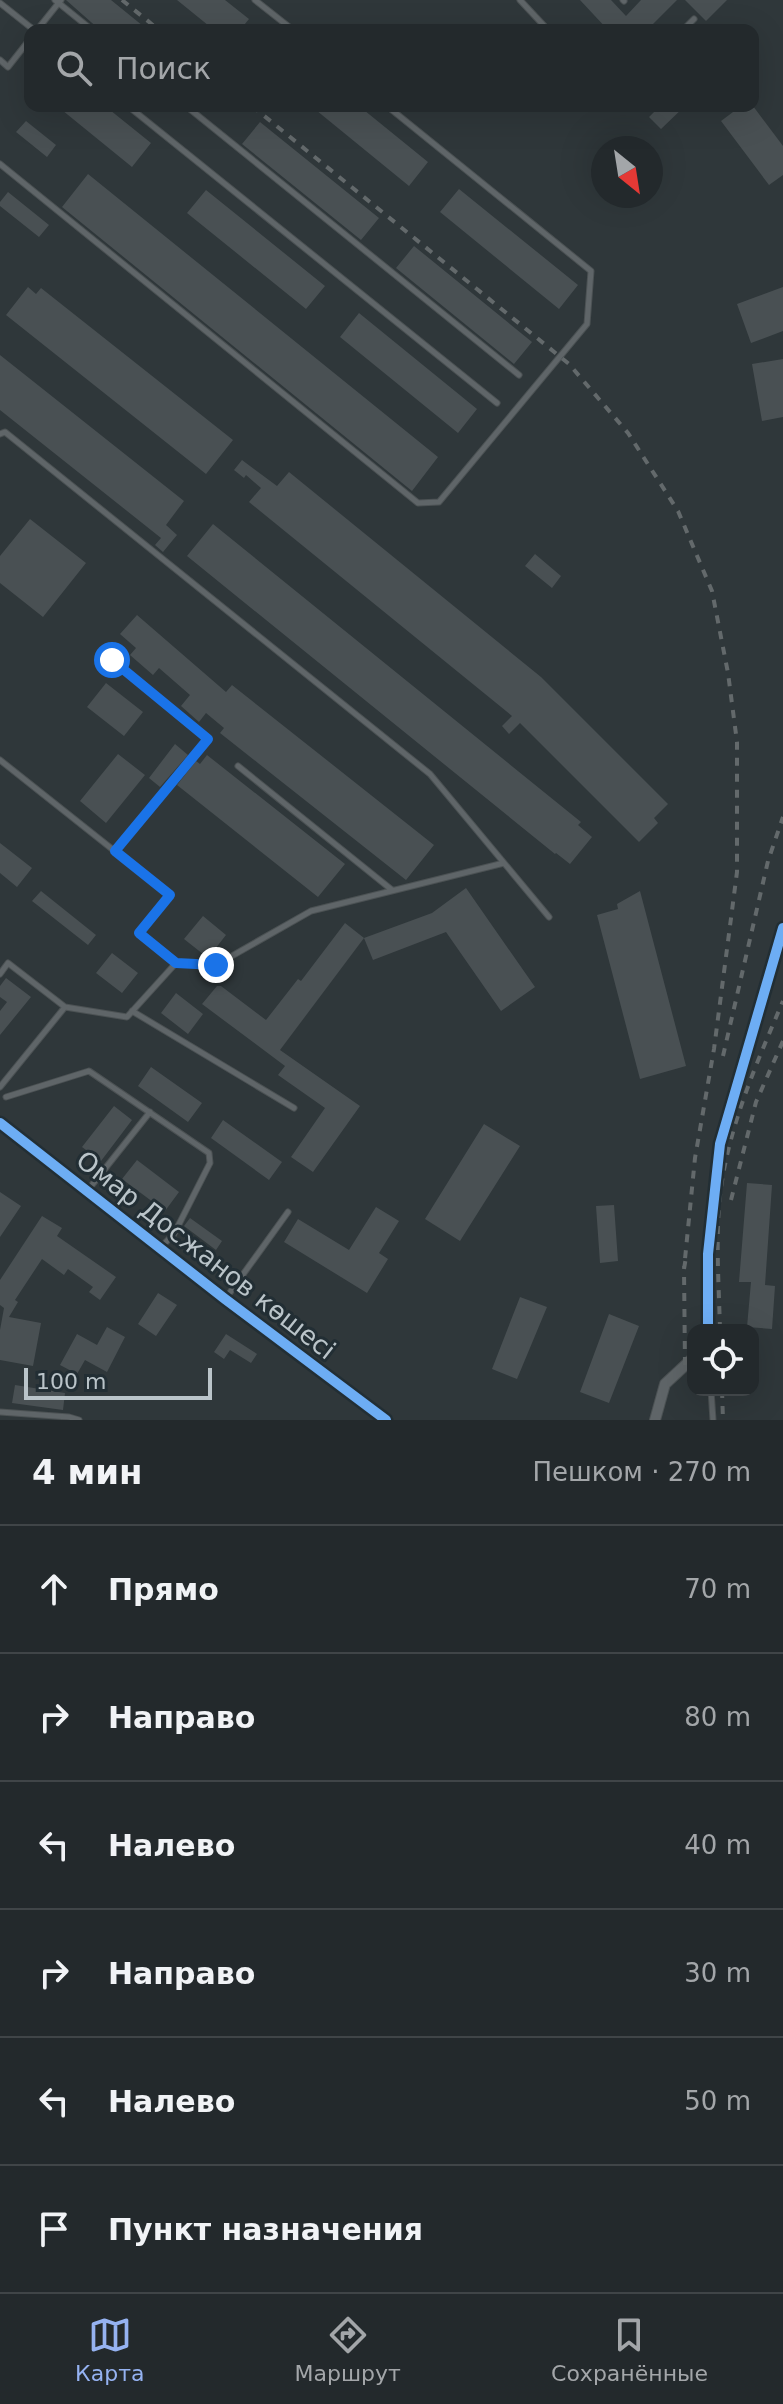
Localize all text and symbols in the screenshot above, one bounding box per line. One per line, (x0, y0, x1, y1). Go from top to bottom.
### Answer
search box (24, 24, 759, 112)
icon: search (52, 46, 96, 90)
text: Поиск (116, 51, 211, 86)
north arrow (591, 136, 663, 208)
route start (94, 642, 130, 678)
route end (198, 947, 234, 983)
street label: Омар Досжанов көшесі (71, 1145, 341, 1365)
map controls (687, 1324, 759, 1396)
button: locate (687, 1324, 759, 1396)
scale bar (24, 1364, 212, 1400)
text: 100 m (36, 1369, 106, 1394)
text: 4 мин (32, 1452, 143, 1492)
text: Пешком · 270 m (532, 1457, 751, 1487)
icon: ahead (32, 1567, 76, 1611)
text: Прямо (108, 1572, 219, 1607)
text: 70 m (684, 1574, 751, 1604)
icon: right (32, 1695, 76, 1739)
text: Направо (108, 1700, 255, 1735)
text: 80 m (684, 1702, 751, 1732)
icon: left (32, 1823, 76, 1867)
text: Налево (108, 1828, 235, 1863)
text: 40 m (684, 1830, 751, 1860)
icon: right (32, 1951, 76, 1995)
text: Направо (108, 1956, 255, 1991)
text: 30 m (684, 1958, 751, 1988)
icon: left (32, 2079, 76, 2123)
text: Налево (108, 2084, 235, 2119)
text: 50 m (684, 2086, 751, 2116)
icon: arrive (32, 2207, 76, 2251)
text: Пункт назначения (108, 2212, 423, 2247)
tab: Карта (75, 2313, 144, 2386)
tab: Маршрут (295, 2313, 401, 2386)
tab: Сохранённые (551, 2313, 708, 2386)

